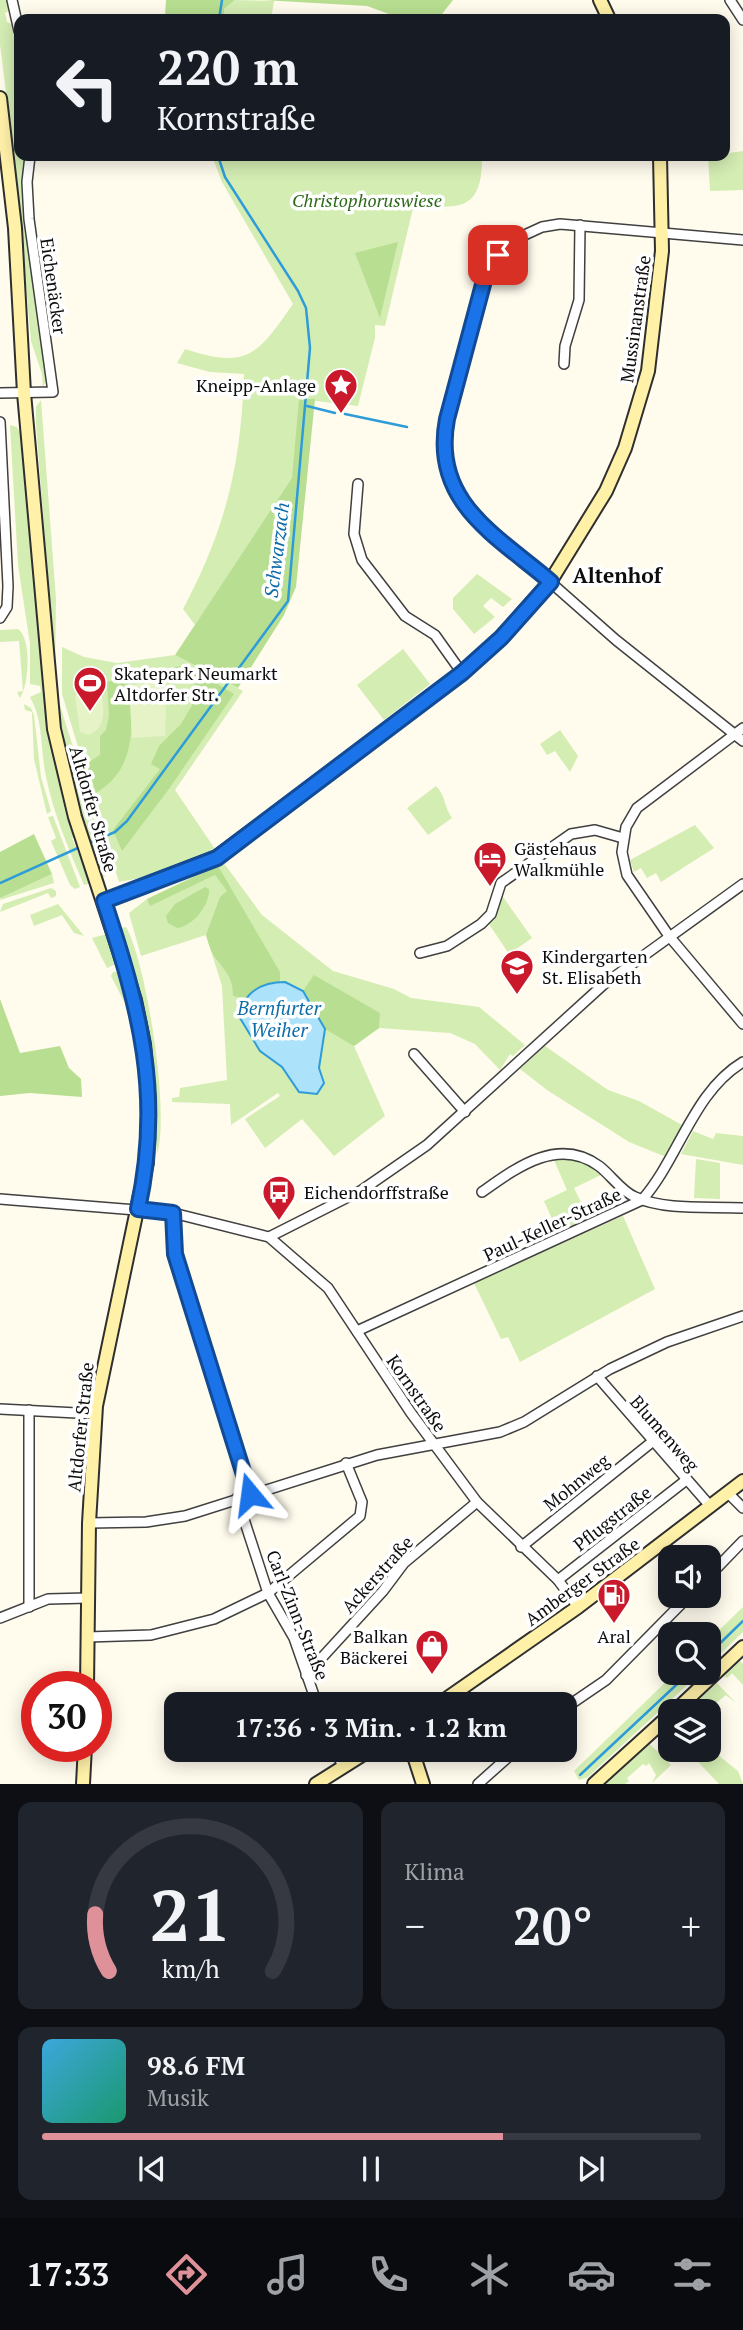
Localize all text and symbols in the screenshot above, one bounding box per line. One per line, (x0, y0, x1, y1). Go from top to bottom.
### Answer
text: 220 m (157, 34, 299, 99)
icon: left (42, 42, 133, 133)
text: Kornstraße (157, 97, 316, 139)
park label: Christophoruswiese (292, 188, 442, 212)
pin (468, 225, 528, 285)
street label: Eichenäcker (35, 236, 73, 336)
icon: arrive (479, 236, 517, 274)
street label: Mussinanstraße (614, 254, 656, 384)
place icon: Kneipp-Anlage (322, 366, 360, 415)
place label: Kneipp-Anlage (196, 373, 316, 397)
water label: Schwarzach (258, 501, 294, 599)
district label: Altenhof (572, 561, 664, 589)
place label: Skatepark Neumarkt Altdorfer Str. (114, 661, 278, 706)
sports icon: Skatepark Neumarkt Altdorfer Str. (71, 664, 109, 713)
street label: Altdorfer Straße (65, 743, 123, 875)
place label: Gästehaus Walkmühle (514, 836, 604, 881)
hotel icon: Gästehaus Walkmühle (471, 839, 509, 888)
place label: Kindergarten St. Elisabeth (542, 944, 648, 989)
school or university icon: Kindergarten St. Elisabeth (498, 947, 536, 996)
water label: Bernfurter Weiher (236, 995, 321, 1042)
bus stop icon: Eichendorffstraße (260, 1173, 298, 1222)
place label: Eichendorffstraße (304, 1180, 449, 1204)
street label: Paul-Keller-Straße (479, 1182, 625, 1266)
street label: Kornstraße (382, 1350, 452, 1436)
street label: Altdorfer Straße (61, 1361, 99, 1493)
street label: Blumenweg (625, 1390, 705, 1477)
street label: Mohnweg (538, 1448, 614, 1516)
position arrow (213, 1457, 287, 1531)
street label: Pflugstraße (568, 1480, 656, 1556)
street label: Ackerstraße (336, 1530, 418, 1618)
street label: Amberger Straße (520, 1531, 644, 1631)
map controls (658, 1545, 721, 1762)
button: sound (658, 1545, 721, 1608)
street label: Carl-Zinn-Straße (261, 1546, 335, 1684)
fuel station icon: Aral (595, 1576, 633, 1625)
button: search (658, 1622, 721, 1685)
place label: Balkan Bäckerei (340, 1624, 408, 1669)
place label: Aral (597, 1624, 631, 1648)
shop icon: Balkan Bäckerei (413, 1627, 451, 1676)
speed limit sign: 30 (21, 1671, 112, 1762)
button: layers (658, 1699, 721, 1762)
text: 17:36 · 3 Min. · 1.2 km (234, 1710, 507, 1744)
text: Klima (405, 1856, 465, 1887)
text: 21 (149, 1866, 231, 1963)
text: 20° (513, 1891, 593, 1960)
text: − (405, 1901, 425, 1951)
text: + (681, 1901, 701, 1951)
text: km/h (161, 1952, 219, 1985)
text: 98.6 FM (147, 2048, 245, 2082)
text: Musik (147, 2082, 209, 2113)
icon: previous (133, 2150, 171, 2188)
icon: pause (352, 2150, 390, 2188)
icon: next (572, 2150, 610, 2188)
icon: directions (162, 2250, 211, 2299)
icon: music (263, 2250, 312, 2299)
icon: phone (364, 2250, 413, 2299)
icon: climate (465, 2250, 514, 2299)
icon: car (567, 2250, 616, 2299)
icon: filters (668, 2250, 717, 2299)
text: 17:33 (26, 2253, 109, 2295)

